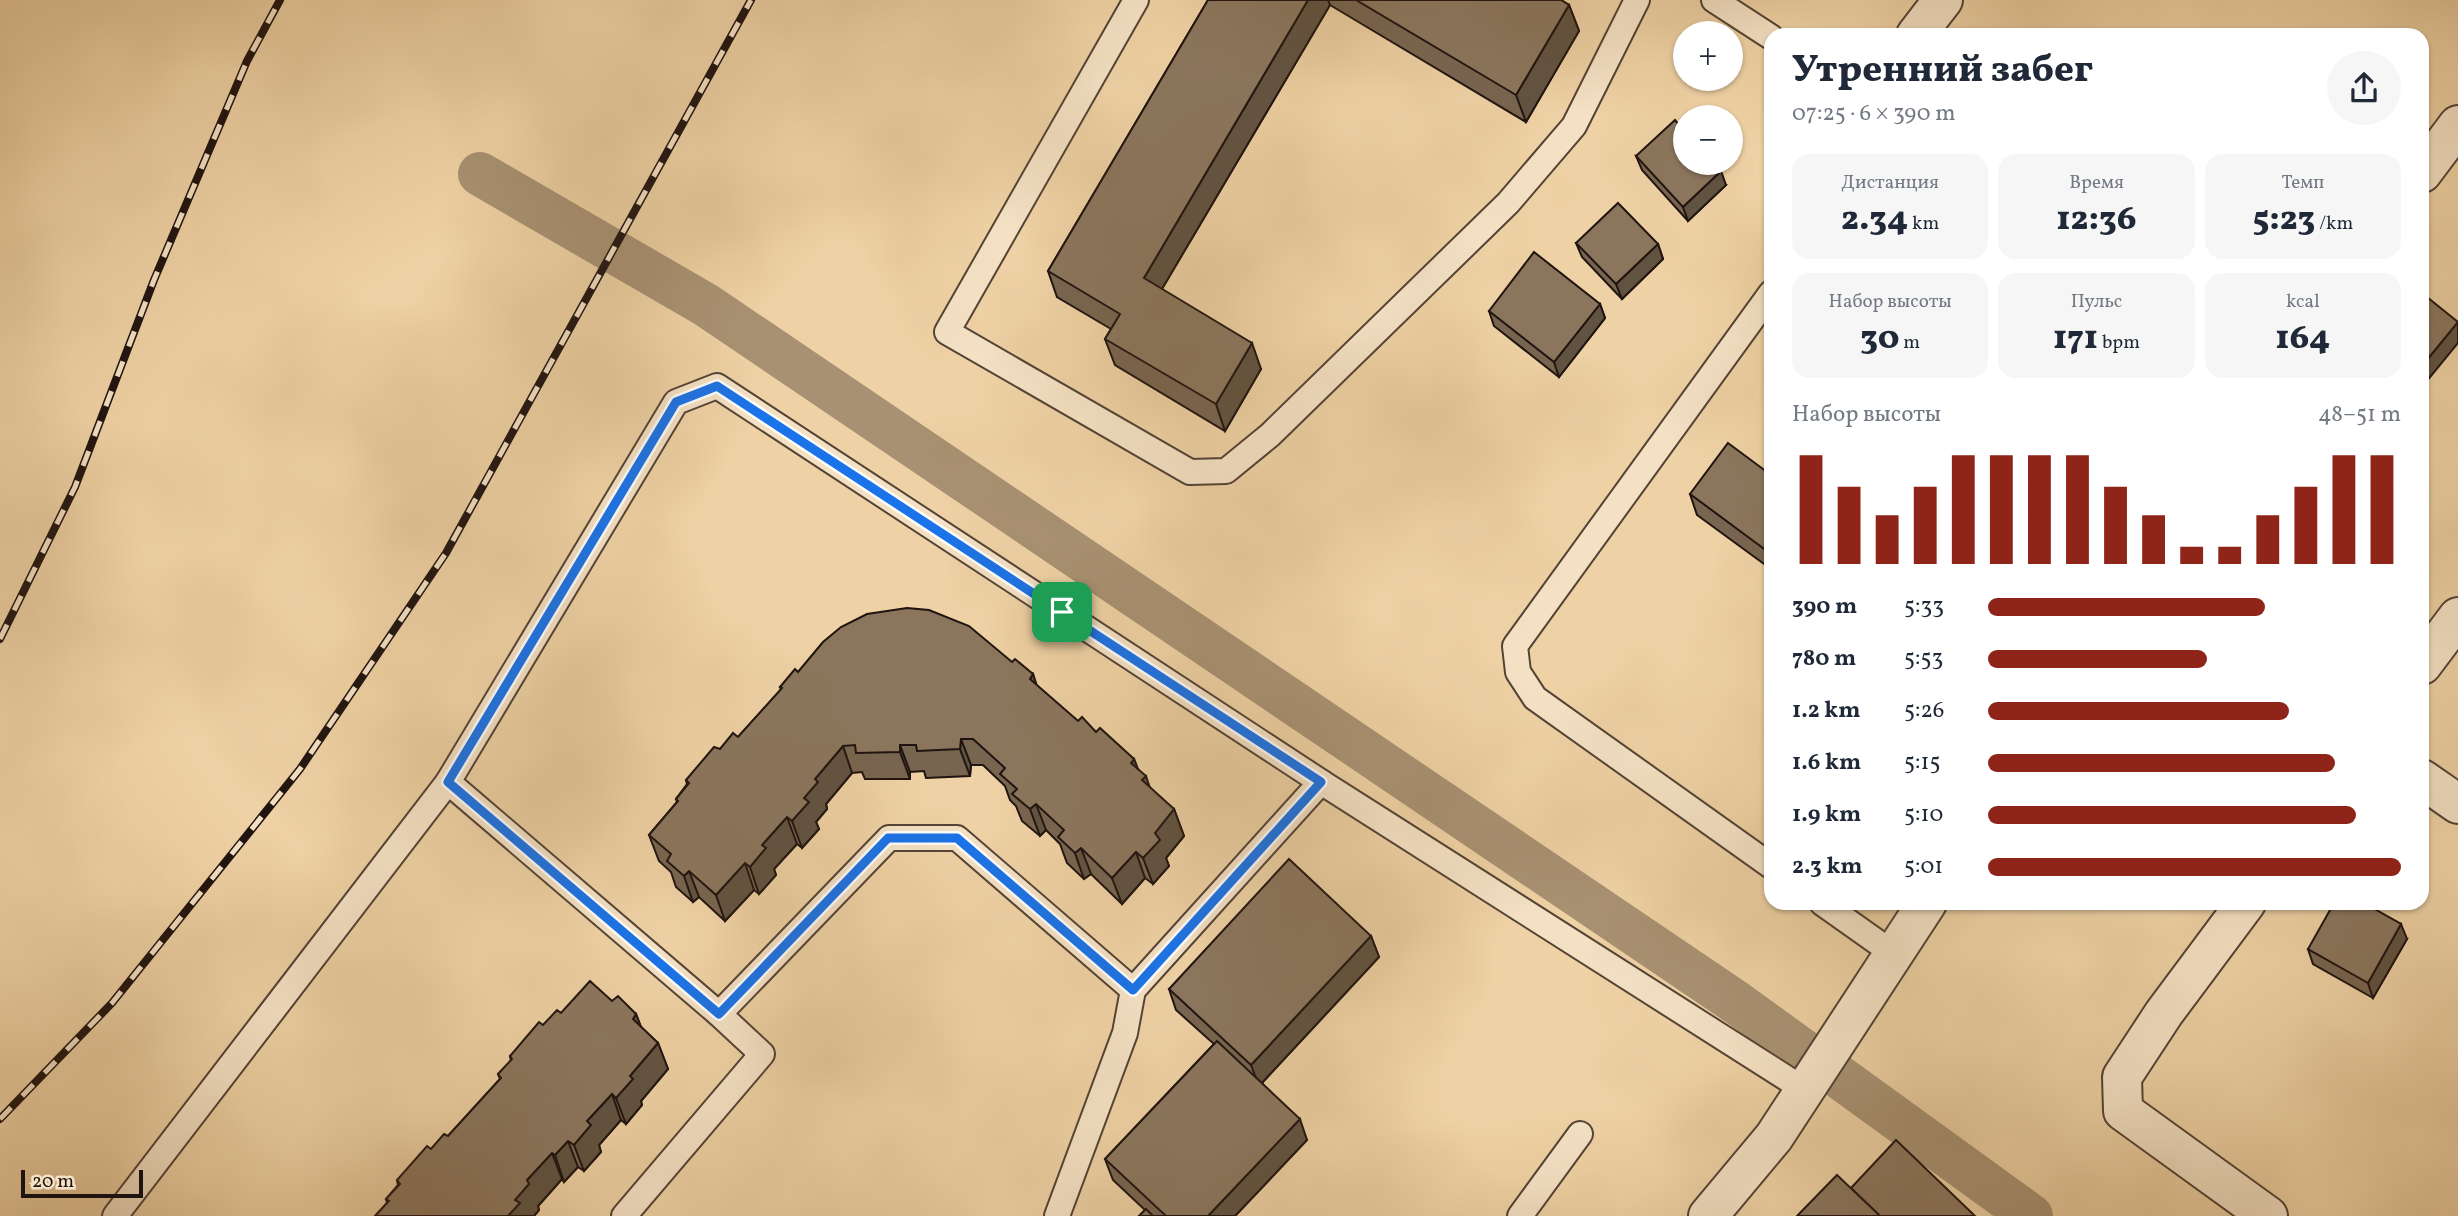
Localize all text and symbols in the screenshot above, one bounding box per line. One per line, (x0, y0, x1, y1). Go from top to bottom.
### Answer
map controls (1673, 21, 1743, 175)
button: + (1673, 21, 1743, 91)
text: Утренний забег (1792, 45, 2093, 98)
button: share (2327, 51, 2401, 125)
text: 07:25 · 6 × 390 m (1792, 98, 1956, 130)
button: − (1673, 105, 1743, 175)
text: Дистанция (1841, 170, 1939, 196)
text: Время (2069, 170, 2124, 196)
text: Темп (2281, 170, 2324, 196)
text: 2.34 (1841, 196, 1908, 244)
text: 12:36 (2056, 196, 2137, 244)
text: 5:23 (2252, 196, 2315, 244)
text: km (1908, 211, 1939, 237)
text: /km (2315, 211, 2353, 237)
text: Набор высоты (1829, 289, 1952, 315)
text: Пульс (2071, 289, 2122, 315)
text: kcal (2286, 289, 2320, 315)
text: 30 (1860, 315, 1899, 363)
text: 171 (2053, 315, 2098, 363)
text: 164 (2275, 315, 2330, 363)
text: m (1899, 330, 1920, 356)
text: bpm (2098, 330, 2140, 356)
text: Набор высоты (1792, 399, 1941, 431)
text: 48–51 m (2318, 399, 2401, 431)
pin (1032, 582, 1092, 642)
text: 390 m (1792, 591, 1857, 623)
text: 5:33 (1904, 591, 1944, 623)
icon: arrive (1043, 593, 1081, 631)
text: 780 m (1792, 643, 1856, 675)
text: 5:53 (1904, 643, 1943, 675)
text: 1.2 km (1792, 695, 1861, 727)
text: 5:26 (1904, 695, 1944, 727)
text: 1.6 km (1792, 747, 1861, 779)
text: 5:15 (1904, 747, 1940, 779)
text: 1.9 km (1792, 799, 1861, 831)
text: 5:10 (1904, 799, 1943, 831)
text: 2.3 km (1792, 851, 1863, 883)
text: 5:01 (1904, 851, 1943, 883)
scale bar (21, 1167, 144, 1199)
text: 20 m (32, 1169, 74, 1195)

